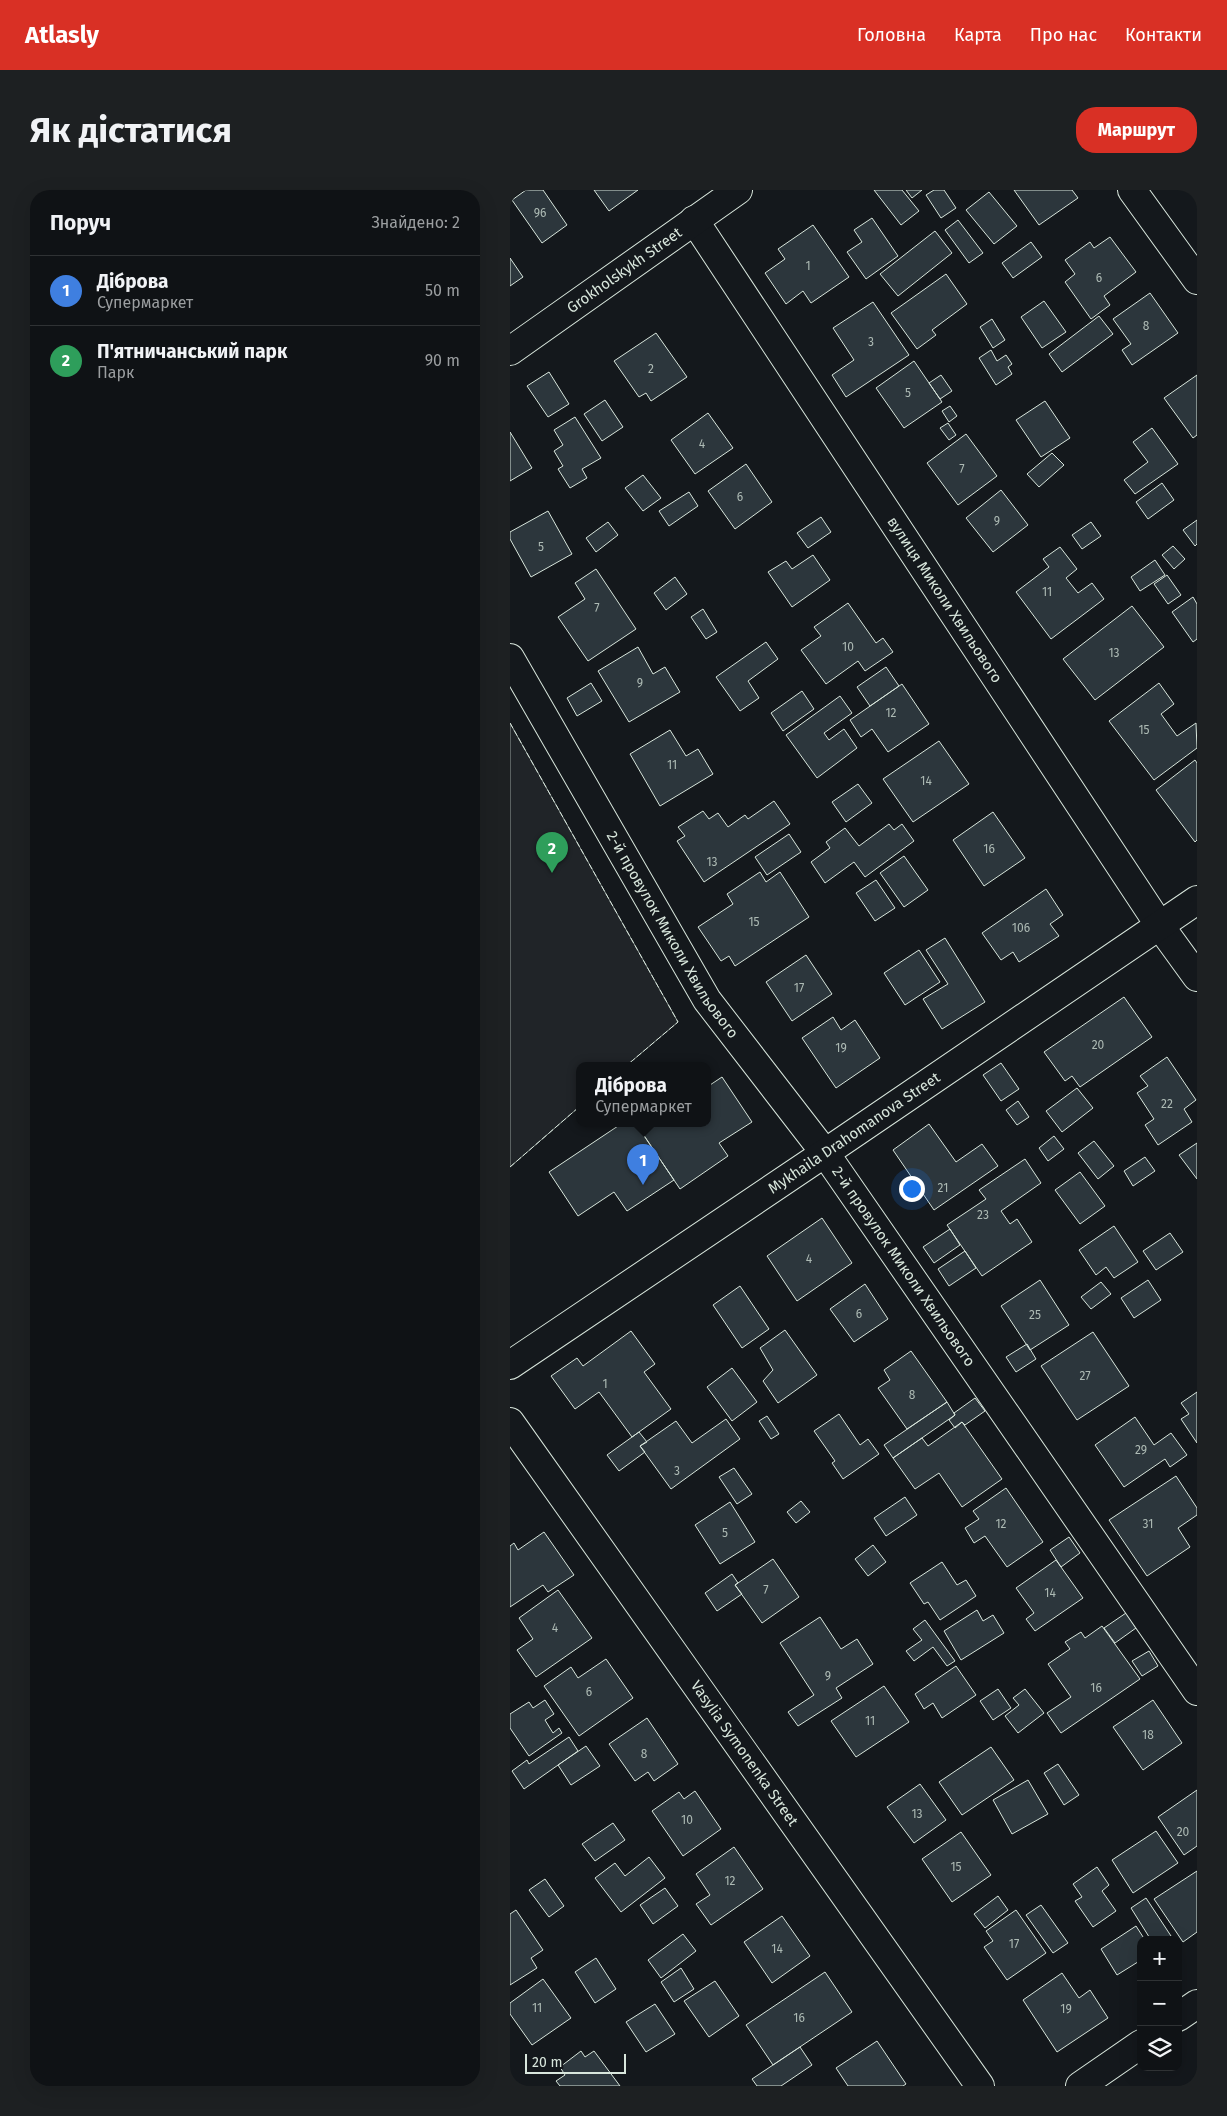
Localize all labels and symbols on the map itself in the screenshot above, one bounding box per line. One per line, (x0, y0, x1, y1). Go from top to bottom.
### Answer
house number: 96 (534, 206, 546, 220)
street label: Grokholskykh Street (563, 223, 686, 317)
house number: 1 (805, 259, 811, 273)
house number: 6 (1096, 271, 1102, 285)
house number: 8 (1143, 319, 1150, 333)
house number: 3 (868, 335, 874, 349)
house number: 2 (648, 362, 654, 376)
house number: 5 (905, 386, 911, 400)
house number: 4 (699, 437, 706, 451)
house number: 7 (959, 462, 965, 476)
house number: 6 (737, 490, 743, 504)
street label: вулиця Миколи Хвильового (883, 513, 1006, 686)
house number: 9 (994, 514, 1000, 528)
house number: 5 (538, 540, 544, 554)
house number: 11 (1042, 585, 1052, 599)
house number: 7 (594, 601, 600, 615)
house number: 10 (842, 640, 854, 654)
house number: 13 (1108, 646, 1120, 660)
house number: 9 (637, 676, 643, 690)
house number: 12 (885, 706, 897, 720)
house number: 15 (1138, 723, 1150, 737)
house number: 11 (667, 758, 677, 772)
house number: 14 (920, 774, 932, 788)
street label: 2-й провулок Миколи Хвильового (603, 828, 742, 1042)
pin: 2 (536, 832, 568, 873)
house number: 16 (983, 842, 995, 856)
house number: 13 (706, 855, 718, 869)
house number: 15 (748, 915, 760, 929)
house number: 106 (1012, 921, 1030, 935)
house number: 17 (794, 981, 804, 995)
house number: 20 (1092, 1038, 1105, 1052)
house number: 19 (835, 1041, 847, 1055)
street label: Mykhaila Drahomanova Street (765, 1068, 944, 1198)
house number: 22 (1161, 1097, 1173, 1111)
pin: 1 (627, 1144, 659, 1185)
street label: 2-й провулок Миколи Хвильового (828, 1163, 979, 1370)
your location (899, 1176, 925, 1202)
house number: 21 (938, 1181, 948, 1195)
house number: 23 (977, 1208, 989, 1222)
house number: 4 (806, 1252, 813, 1266)
house number: 6 (856, 1307, 862, 1321)
house number: 25 (1029, 1308, 1041, 1322)
house number: 27 (1079, 1369, 1091, 1383)
house number: 1 (602, 1377, 608, 1391)
house number: 8 (909, 1388, 916, 1402)
house number: 29 (1135, 1443, 1147, 1457)
house number: 3 (674, 1464, 680, 1478)
house number: 12 (995, 1517, 1007, 1531)
house number: 31 (1143, 1517, 1153, 1531)
house number: 5 (722, 1526, 728, 1540)
house number: 7 (763, 1583, 769, 1597)
house number: 14 (1044, 1586, 1056, 1600)
house number: 4 (552, 1621, 559, 1635)
house number: 9 (825, 1669, 831, 1683)
street label: Vasylia Symonenka Street (687, 1677, 802, 1830)
house number: 16 (1090, 1681, 1102, 1695)
house number: 6 (586, 1685, 592, 1699)
house number: 11 (865, 1714, 875, 1728)
house number: 18 (1142, 1728, 1154, 1742)
house number: 8 (641, 1747, 648, 1761)
house number: 13 (911, 1807, 923, 1821)
house number: 10 (681, 1813, 693, 1827)
house number: 20 (1177, 1825, 1190, 1839)
house number: 15 (950, 1860, 962, 1874)
house number: 12 (724, 1874, 736, 1888)
house number: 17 (1009, 1937, 1019, 1951)
house number: 14 (771, 1942, 783, 1956)
house number: 11 (532, 2001, 542, 2015)
house number: 19 (1060, 2002, 1072, 2016)
house number: 16 (793, 2011, 805, 2025)
scale bar (525, 2051, 626, 2074)

